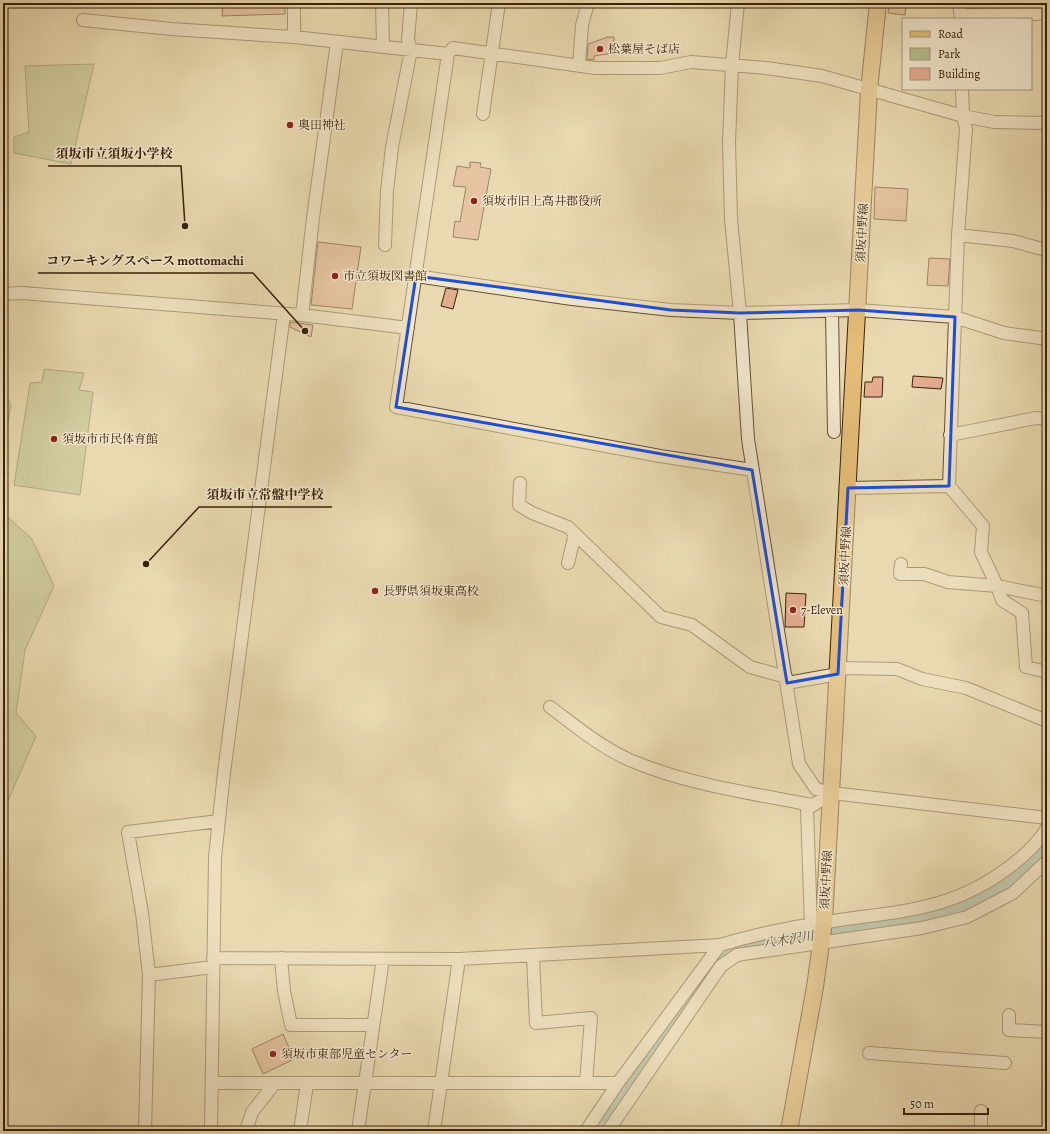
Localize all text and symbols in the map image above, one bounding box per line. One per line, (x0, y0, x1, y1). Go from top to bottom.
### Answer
legend (902, 18, 1032, 90)
text: Road (938, 26, 964, 42)
place label: 松葉屋そば店 (608, 41, 680, 57)
marker: 松葉屋そば店 (595, 44, 605, 54)
text: Park (938, 46, 961, 62)
text: Building (938, 66, 980, 82)
place label: 奥田神社 (298, 117, 346, 133)
marker: 奥田神社 (285, 120, 295, 130)
callout: 須坂市立須坂小学校 (48, 141, 181, 166)
text: 須坂市立須坂小学校 (55, 145, 173, 162)
place label: 須坂市旧上高井郡役所 (482, 193, 602, 209)
marker: 須坂市旧上高井郡役所 (469, 196, 479, 206)
street label: 須坂中野線 (852, 203, 872, 263)
callout: コワーキングスペース mottomachi (38, 248, 253, 273)
text: コワーキングスペース mottomachi (46, 252, 244, 269)
place label: 市立須坂図書館 (343, 268, 427, 284)
marker: 市立須坂図書館 (330, 271, 340, 281)
place label: 須坂市市民体育館 (62, 431, 158, 447)
marker: 須坂市市民体育館 (49, 434, 59, 444)
callout: 須坂市立常盤中学校 (199, 482, 332, 507)
text: 須坂市立常盤中学校 (206, 486, 324, 503)
street label: 須坂中野線 (835, 526, 855, 586)
place label: 長野県須坂東高校 (383, 583, 479, 599)
marker: 長野県須坂東高校 (370, 586, 380, 596)
place label: 7-Eleven (801, 602, 843, 618)
marker: 7-Eleven (788, 605, 798, 615)
street label: 須坂中野線 (816, 850, 836, 910)
water label: 八木沢川 (761, 927, 817, 952)
place label: 須坂市東部児童センター (281, 1046, 413, 1062)
marker: 須坂市東部児童センター (268, 1049, 278, 1059)
scale bar (904, 1090, 988, 1116)
text: 50 m (910, 1096, 934, 1112)

